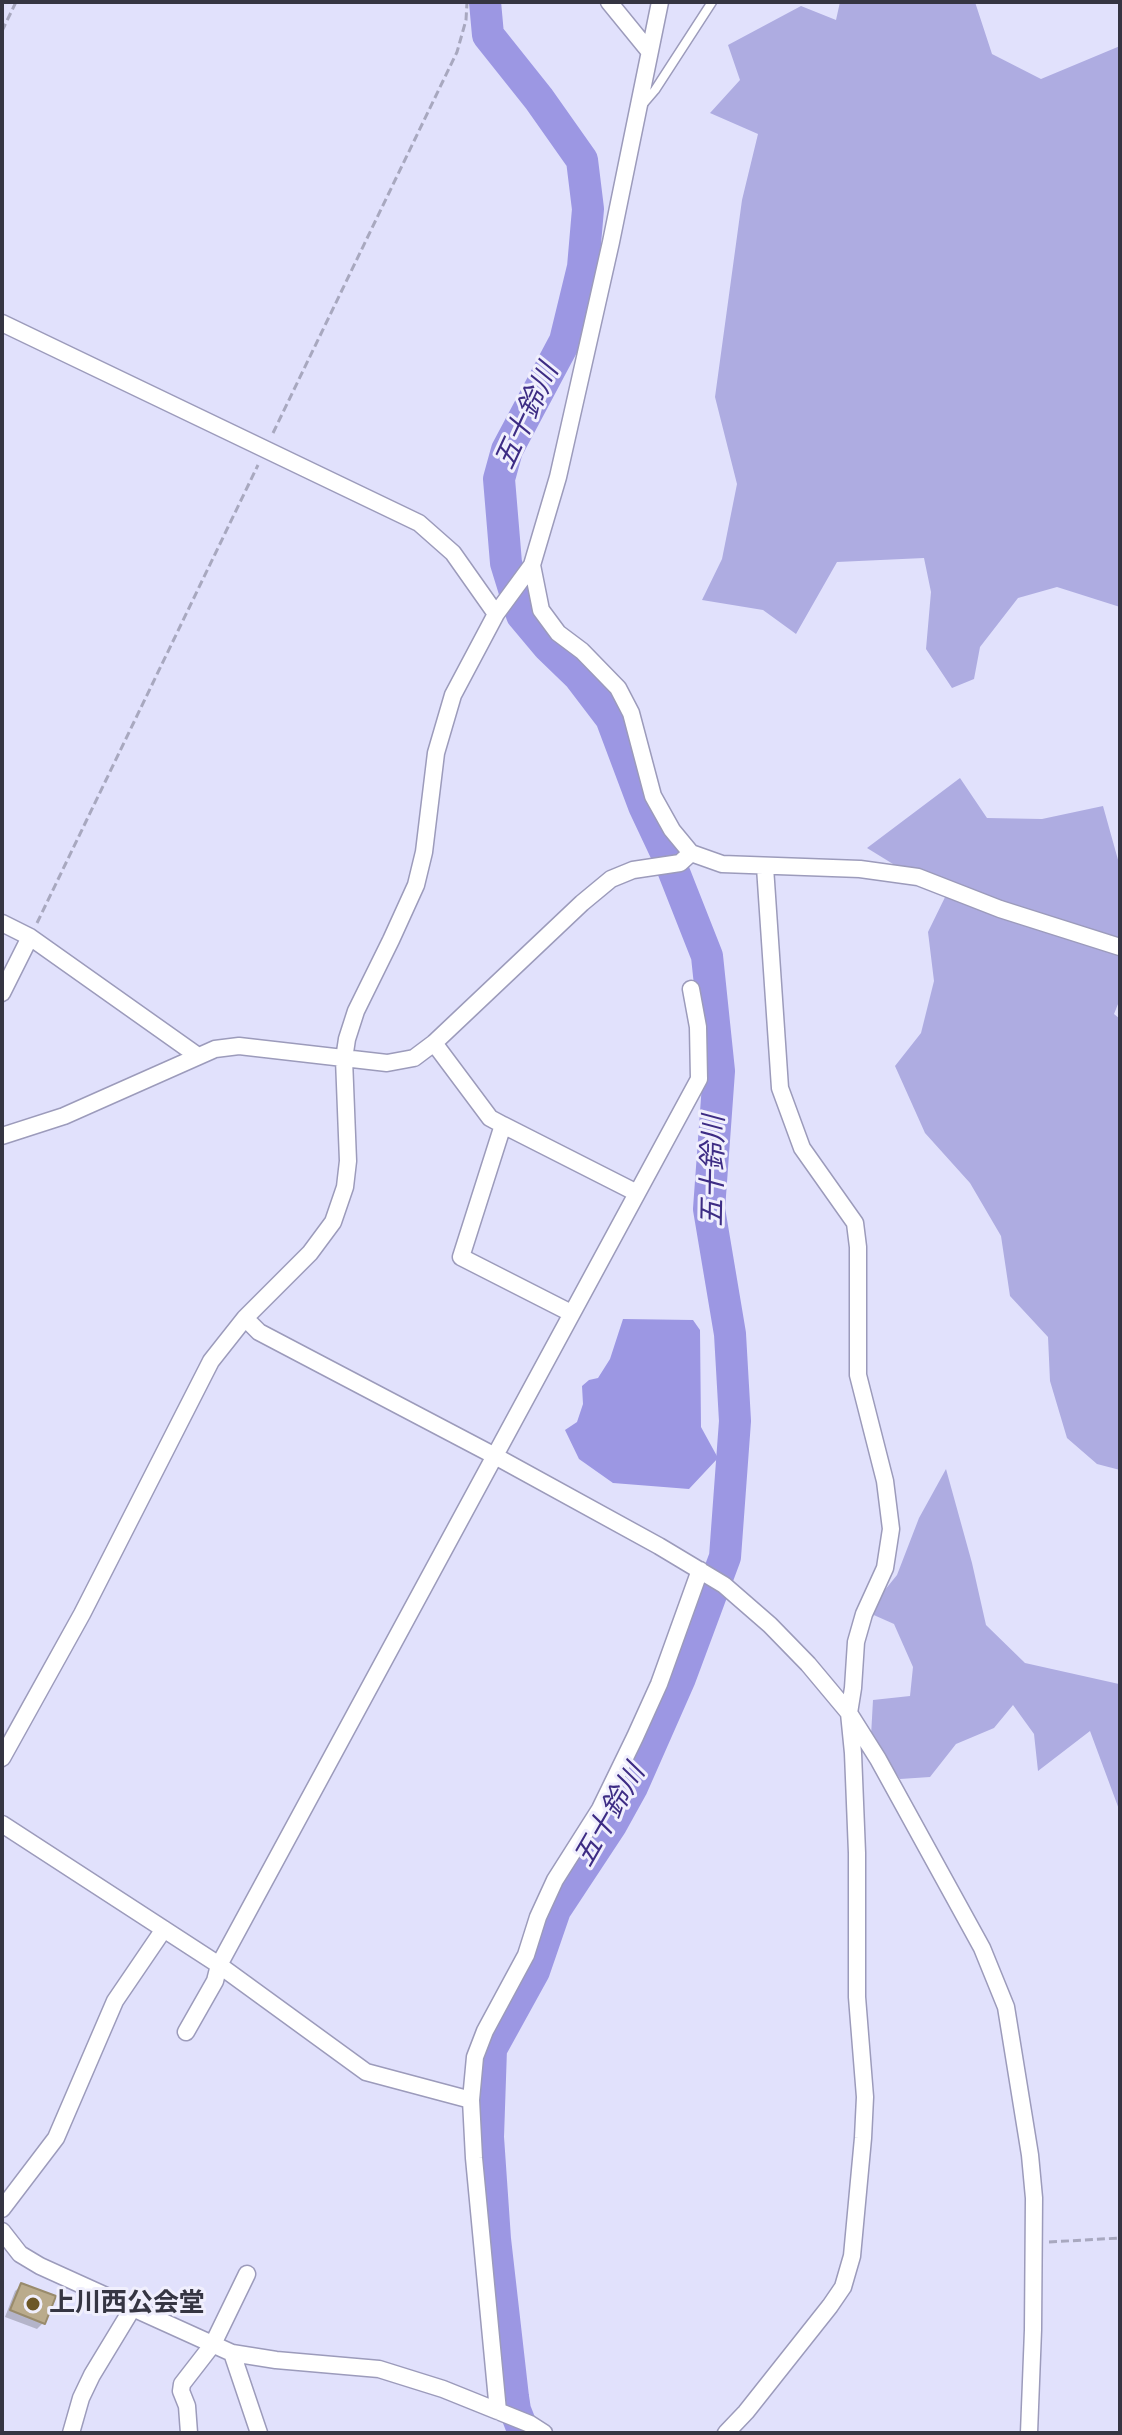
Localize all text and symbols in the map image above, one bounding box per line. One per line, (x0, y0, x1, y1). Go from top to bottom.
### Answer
water label: 五十鈴川 (489, 359, 567, 475)
water label: 五十鈴川 (697, 1115, 733, 1227)
water label: 五十鈴川 (568, 1759, 654, 1873)
place label: 上川西公会堂 (49, 2288, 205, 2320)
marker: 上川西公会堂 (24, 2295, 42, 2313)

